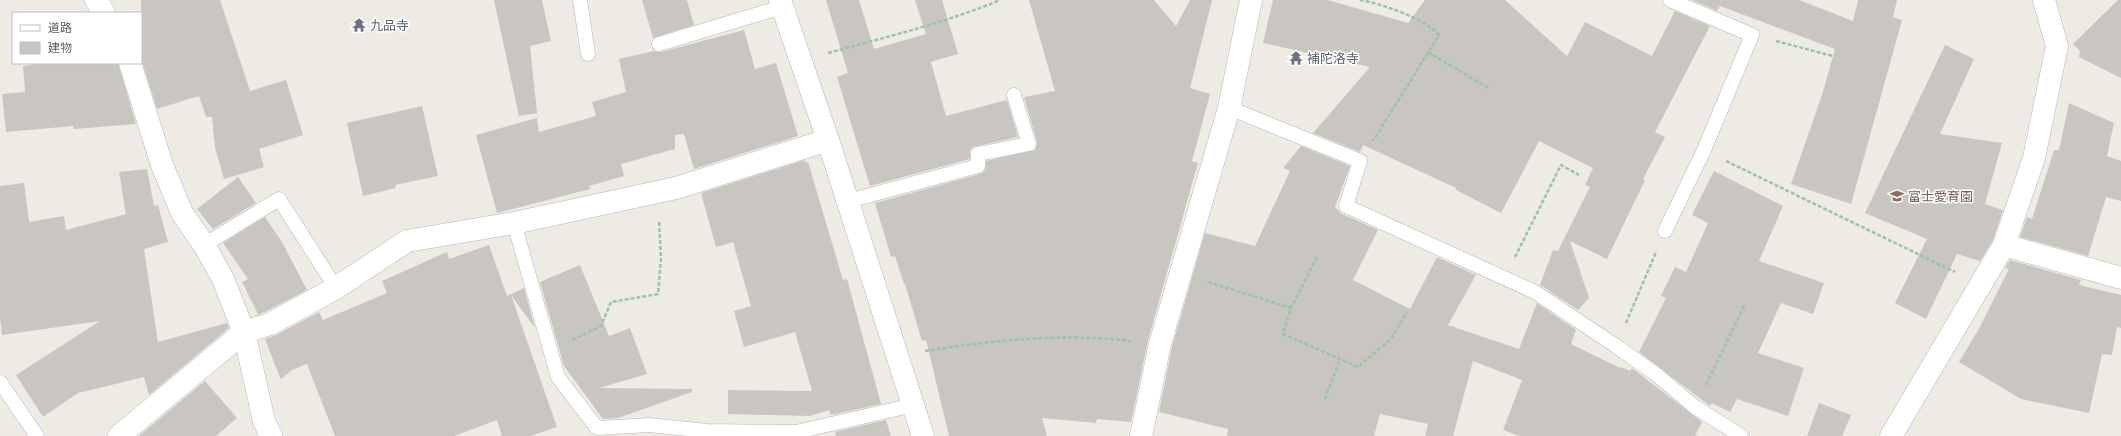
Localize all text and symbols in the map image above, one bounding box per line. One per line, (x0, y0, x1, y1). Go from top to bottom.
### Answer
legend (12, 12, 142, 64)
temple icon: 九品寺 (351, 17, 367, 33)
place label: 九品寺 (370, 18, 409, 33)
text: 道路 (48, 21, 72, 35)
text: 建物 (48, 41, 72, 55)
temple icon: 補陀洛寺 (1288, 50, 1304, 66)
place label: 補陀洛寺 (1307, 51, 1359, 66)
school or university icon: 富士愛育園 (1889, 188, 1905, 204)
place label: 富士愛育園 (1908, 189, 1973, 204)

